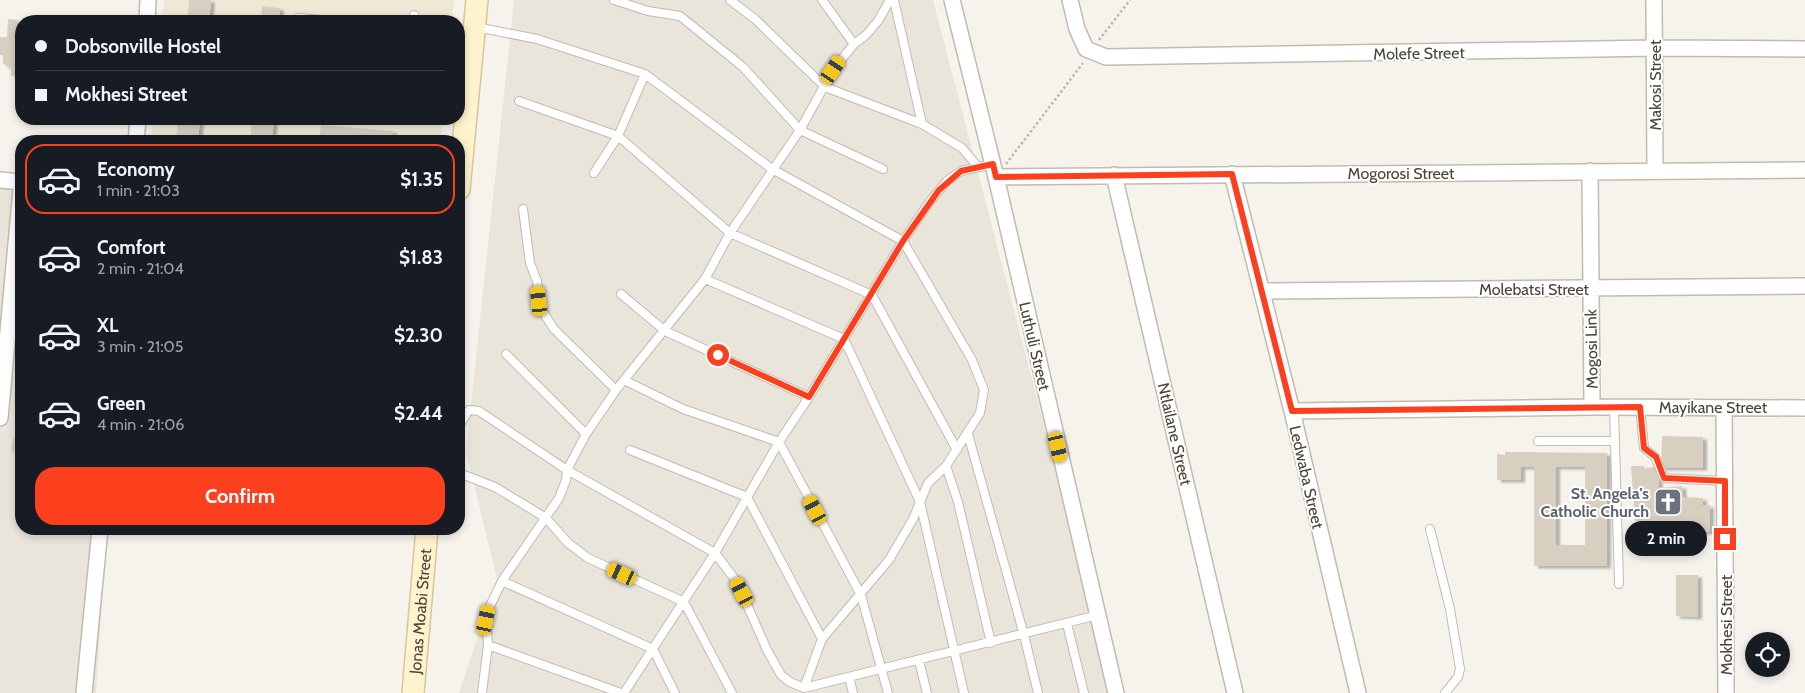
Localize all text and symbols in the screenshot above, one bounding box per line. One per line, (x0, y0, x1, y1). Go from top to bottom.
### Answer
text: Dobsonville Hostel (65, 35, 221, 58)
street label: Makosi Street (1646, 39, 1665, 130)
street label: Molefe Street (1373, 43, 1466, 64)
car (818, 53, 847, 87)
text: Mokhesi Street (65, 83, 187, 106)
icon: car (37, 157, 82, 202)
text: Economy (97, 158, 175, 181)
street label: Mogorosi Street (1348, 164, 1455, 183)
text: $1.35 (400, 168, 443, 191)
text: 1 min · 21:03 (97, 181, 180, 200)
icon: car (37, 235, 82, 280)
text: Comfort (97, 236, 166, 259)
text: $1.83 (399, 246, 443, 269)
text: 2 min · 21:04 (97, 259, 184, 278)
street label: Molebatsi Street (1479, 280, 1590, 299)
car (529, 285, 548, 317)
street label: Luthuli Street (1015, 300, 1054, 393)
street label: Mogosi Link (1581, 308, 1602, 389)
icon: car (37, 313, 82, 358)
text: XL (97, 314, 118, 337)
text: $2.30 (394, 324, 443, 347)
text: 3 min · 21:05 (97, 337, 183, 356)
route start (707, 344, 729, 366)
street label: Ntlailane Street (1153, 381, 1196, 488)
icon: car (37, 391, 82, 436)
text: Green (97, 392, 146, 415)
street label: Mayikane Street (1659, 398, 1768, 417)
text: $2.44 (394, 402, 443, 425)
text: 4 min · 21:06 (97, 415, 184, 434)
street label: Ledwaba Street (1285, 424, 1328, 531)
car (1047, 431, 1068, 463)
button: Confirm (35, 467, 445, 525)
place label: St. Angela's Catholic Church (1540, 484, 1649, 521)
church icon: St. Angela's Catholic Church (1653, 487, 1683, 517)
car (801, 493, 828, 527)
callout: 2 min (1625, 522, 1708, 556)
route end (1714, 528, 1736, 550)
text: 2 min (1647, 529, 1685, 548)
street label: Jonas Moabi Street (406, 547, 435, 676)
car (605, 561, 638, 587)
street label: Mokhesi Street (1717, 574, 1736, 675)
car (728, 575, 755, 609)
car (475, 604, 496, 636)
map controls (1745, 632, 1790, 677)
button: locate (1745, 632, 1790, 677)

